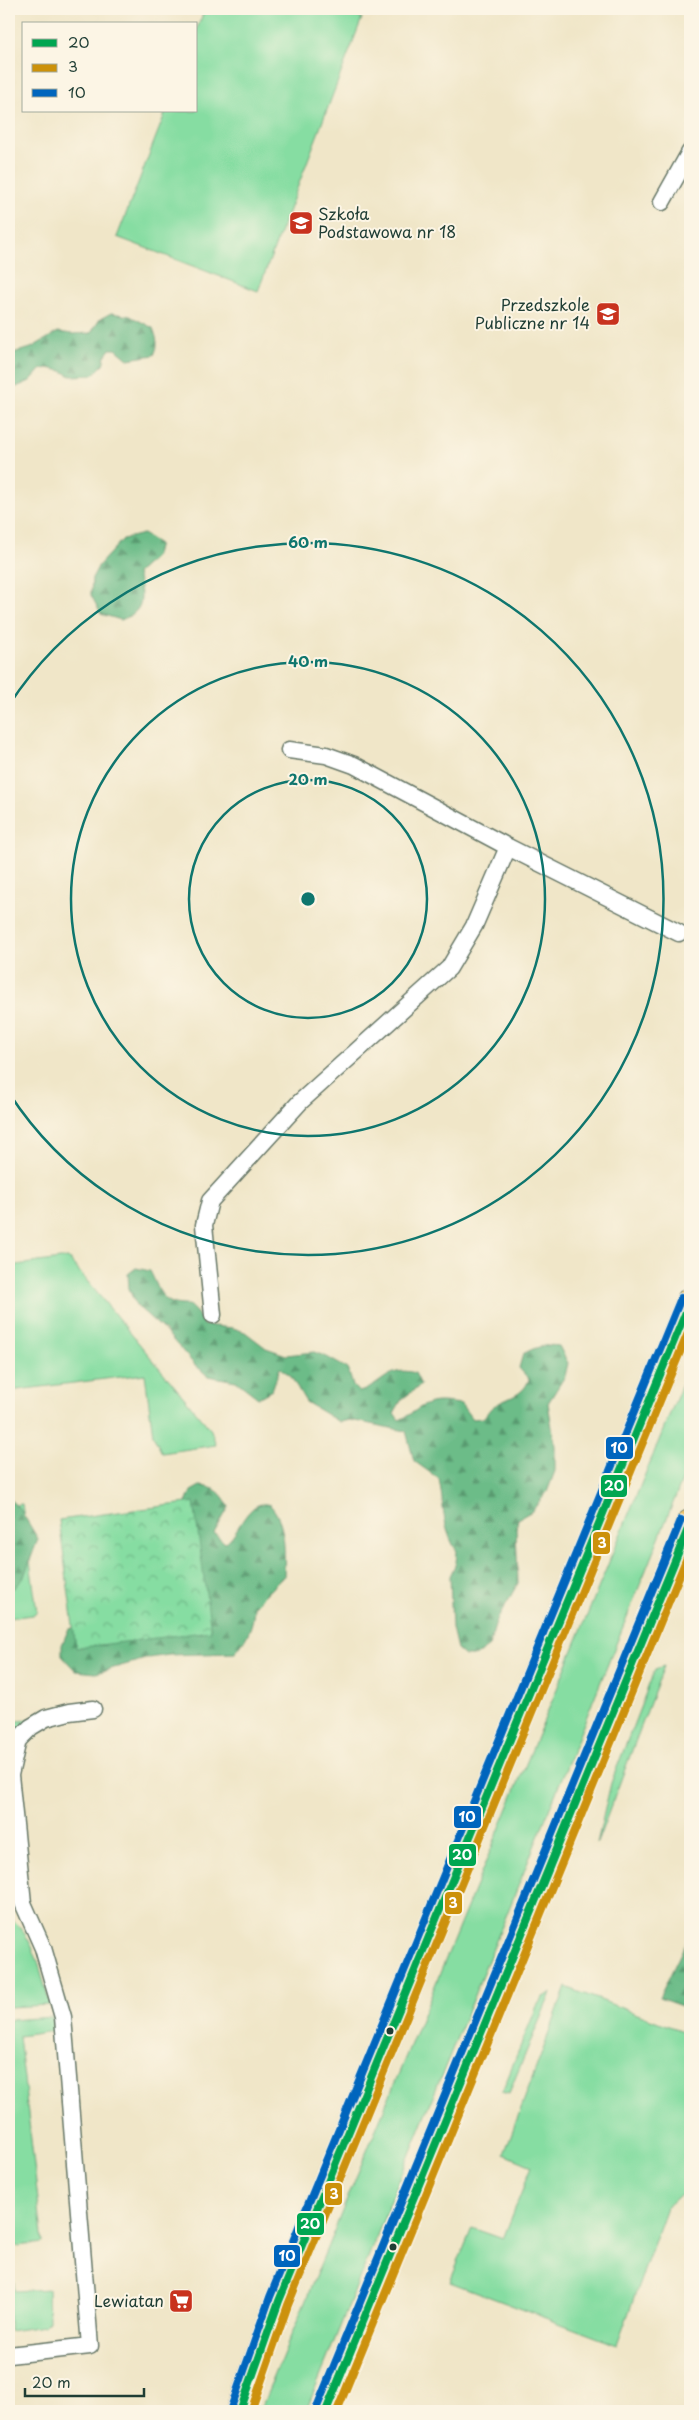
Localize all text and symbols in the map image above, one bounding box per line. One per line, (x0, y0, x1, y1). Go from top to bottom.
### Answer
legend (22, 22, 198, 112)
text: 20 (68, 30, 89, 53)
text: 3 (68, 54, 78, 77)
text: 10 (68, 80, 86, 103)
place label: Szkoła Podstawowa nr 18 (318, 201, 456, 243)
school or university icon: Szkoła Podstawowa nr 18 (288, 210, 314, 236)
place label: Przedszkole Publiczne nr 14 (475, 292, 590, 334)
school or university icon: Przedszkole Publiczne nr 14 (595, 301, 621, 327)
text: 60 m (288, 530, 328, 553)
text: 40 m (288, 649, 328, 672)
text: 20 m (289, 767, 327, 790)
centre of rings (299, 890, 317, 908)
line badge: 10 (605, 1436, 634, 1460)
text: 10 (610, 1437, 628, 1458)
line badge: 20 (600, 1474, 628, 1498)
text: 20 (604, 1475, 624, 1496)
line badge: 3 (592, 1531, 611, 1555)
text: 3 (597, 1532, 607, 1553)
line badge: 10 (453, 1805, 482, 1829)
text: 10 (458, 1806, 476, 1827)
line badge: 20 (448, 1843, 477, 1867)
text: 20 (452, 1844, 472, 1865)
line badge: 3 (444, 1891, 463, 1915)
text: 3 (448, 1892, 458, 1913)
unlabelled marker (385, 2026, 395, 2036)
line badge: 3 (324, 2182, 343, 2206)
text: 3 (329, 2183, 339, 2204)
line badge: 20 (296, 2212, 325, 2236)
text: 20 (300, 2213, 320, 2234)
unlabelled marker (388, 2242, 398, 2252)
line badge: 10 (273, 2244, 301, 2268)
text: 10 (278, 2245, 296, 2266)
place label: Lewiatan (94, 2288, 164, 2312)
supermarket icon: Lewiatan (168, 2288, 194, 2314)
scale bar (25, 2365, 144, 2397)
text: 20 m (32, 2370, 71, 2393)

